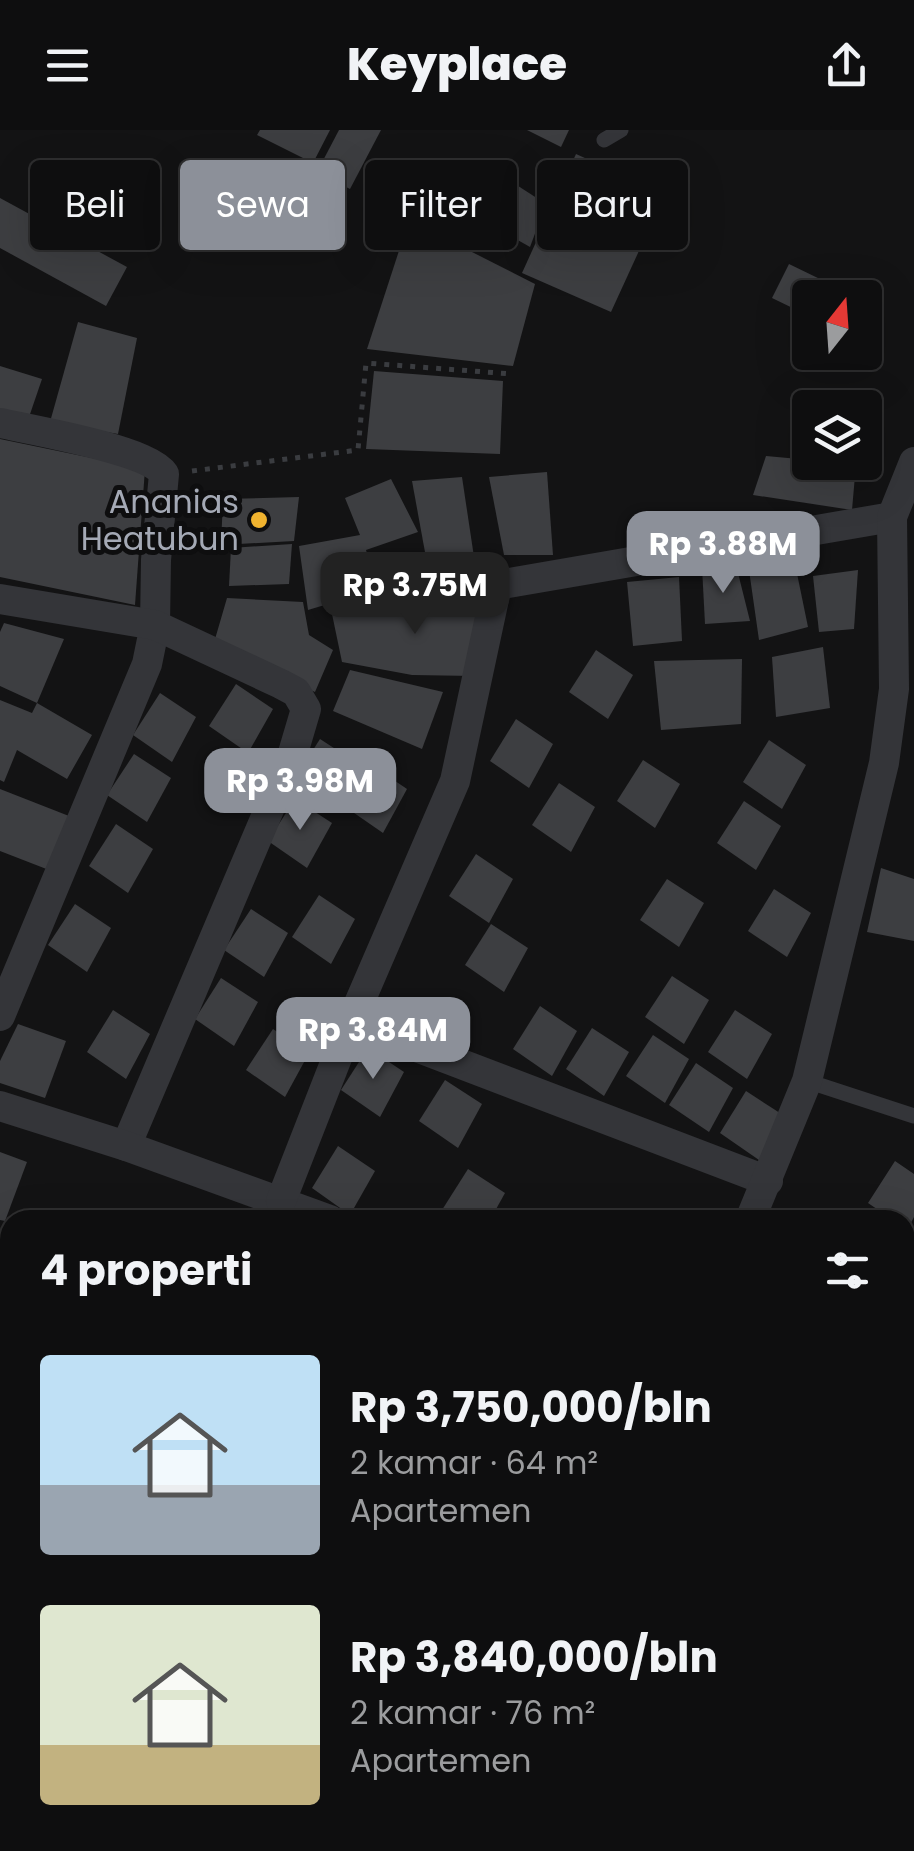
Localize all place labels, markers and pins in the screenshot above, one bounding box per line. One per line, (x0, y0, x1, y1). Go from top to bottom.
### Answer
place label: Ananias Heatubun (81, 479, 239, 561)
marker: Ananias Heatubun (248, 509, 270, 531)
pin: Rp 3.88M (620, 511, 826, 596)
pin: Rp 3.75M (312, 552, 518, 637)
pin: Rp 3.98M (197, 748, 403, 833)
pin: Rp 3.84M (270, 997, 476, 1082)

